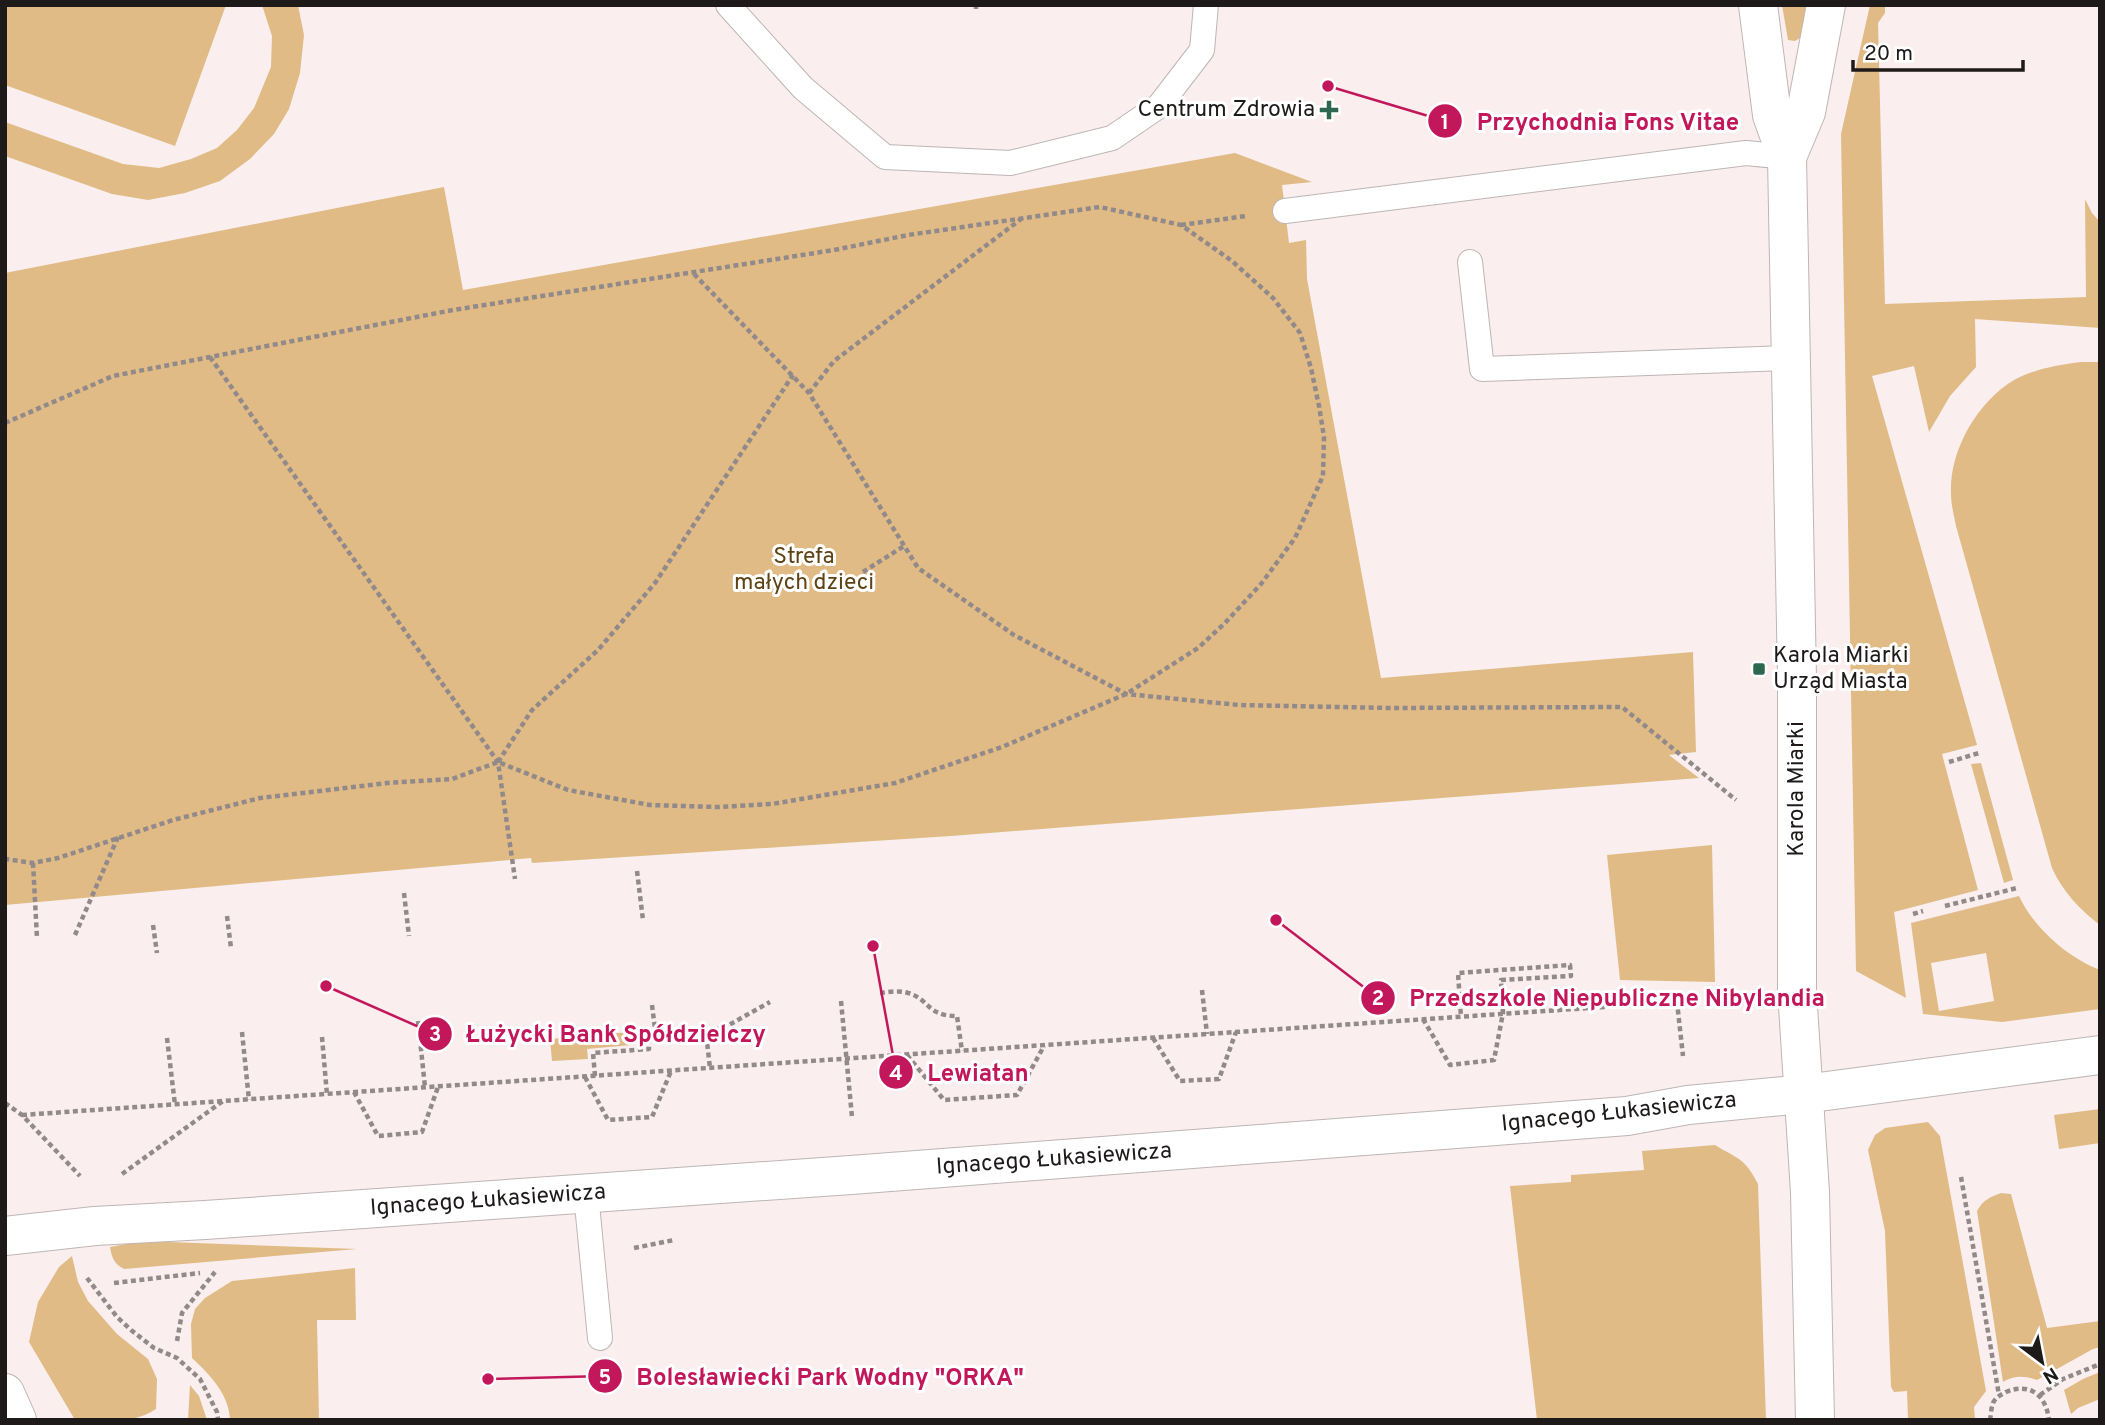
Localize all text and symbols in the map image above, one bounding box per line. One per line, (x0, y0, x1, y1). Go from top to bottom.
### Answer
scale bar (1853, 28, 2023, 72)
text: 20 m (1864, 41, 1913, 68)
place label: Centrum Zdrowia (1138, 96, 1315, 125)
callout: Przychodnia Fons Vitae (1427, 99, 1753, 144)
marker: Centrum Zdrowia (1321, 102, 1337, 118)
text: Przychodnia Fons Vitae (1477, 109, 1739, 139)
text: 1 (1441, 110, 1449, 137)
park label: Strefa małych dzieci (734, 543, 874, 598)
place label: Karola Miarki Urząd Miasta (1773, 642, 1909, 697)
marker: Karola Miarki Urząd Miasta (1751, 661, 1767, 677)
street label: Karola Miarki (1783, 721, 1812, 857)
callout: Przedszkole Niepubliczne Nibylandia (1360, 976, 1839, 1021)
text: Przedszkole Niepubliczne Nibylandia (1409, 985, 1825, 1015)
text: 2 (1372, 986, 1384, 1013)
callout: Łużycki Bank Spółdzielczy (417, 1011, 780, 1056)
text: Łużycki Bank Spółdzielczy (466, 1021, 766, 1051)
text: 3 (429, 1022, 441, 1049)
callout: Lewiatan (879, 1050, 1043, 1095)
text: Lewiatan (927, 1060, 1029, 1090)
text: 4 (889, 1061, 903, 1088)
street label: Ignacego Łukasiewicza (1500, 1086, 1738, 1140)
street label: Ignacego Łukasiewicza (935, 1137, 1173, 1183)
street label: Ignacego Łukasiewicza (369, 1178, 607, 1224)
north arrow (2007, 1327, 2077, 1397)
callout: Bolesławiecki Park Wodny "ORKA" (588, 1354, 1038, 1399)
text: N (2038, 1361, 2062, 1389)
text: Bolesławiecki Park Wodny "ORKA" (636, 1364, 1024, 1394)
text: 5 (599, 1365, 611, 1392)

